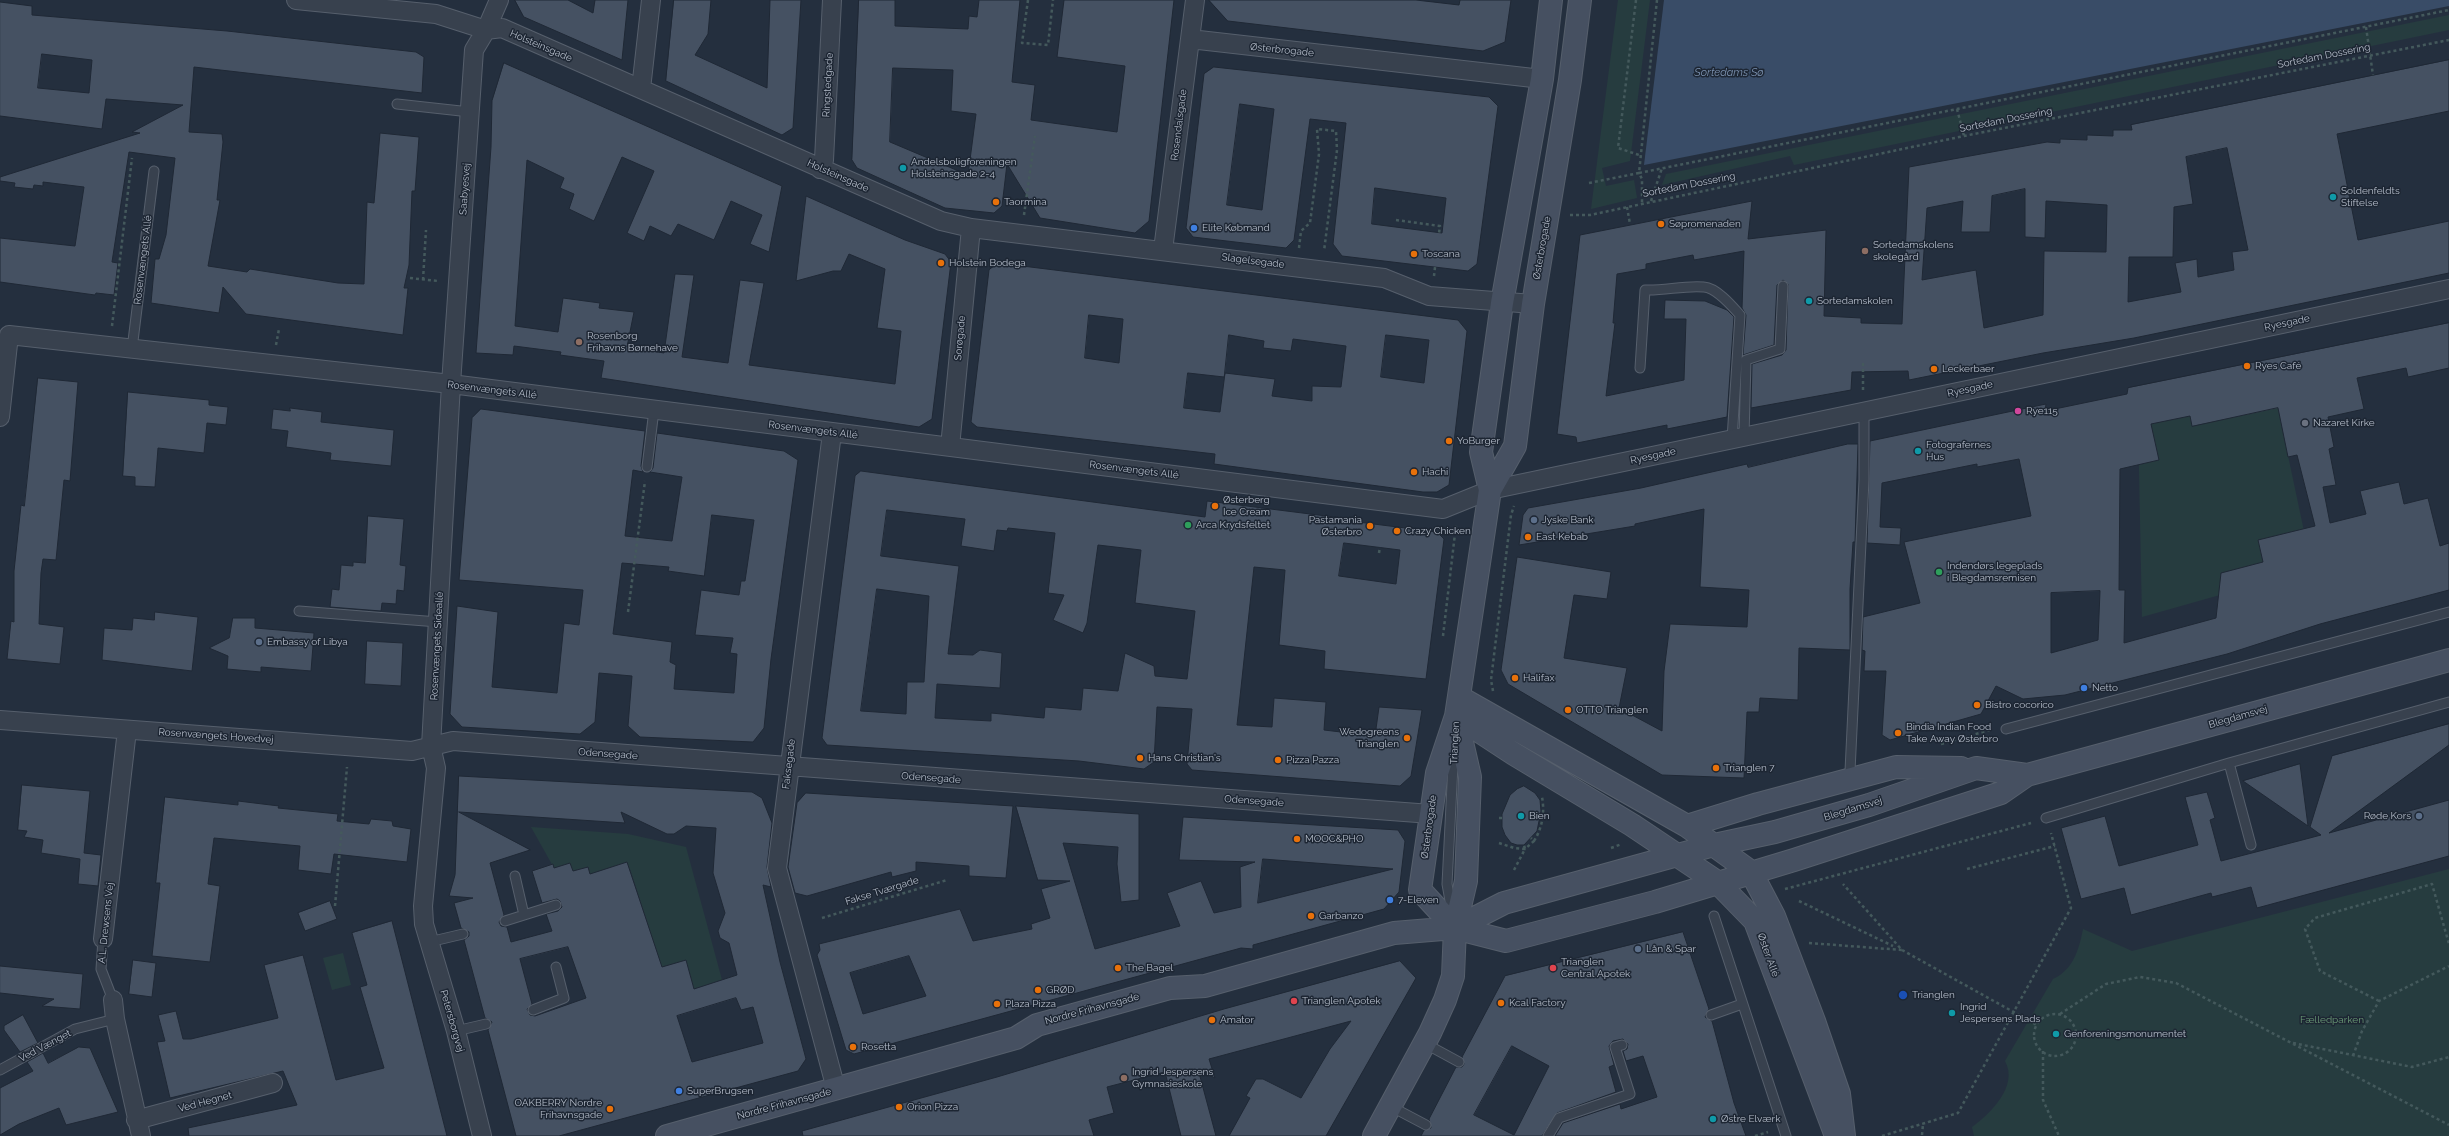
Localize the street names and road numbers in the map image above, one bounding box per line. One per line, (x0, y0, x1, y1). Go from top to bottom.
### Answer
street label: Holsteinsgade (508, 27, 574, 65)
street label: Østerbrogade (1249, 41, 1315, 59)
street label: Sortedam Dossering (2277, 41, 2371, 71)
street label: Ringstedgade (820, 52, 836, 118)
street label: Rosendalsgade (1169, 89, 1189, 161)
street label: Sortedam Dossering (1959, 105, 2053, 135)
street label: Holsteinsgade (805, 157, 871, 195)
street label: Saabyesvej (457, 163, 473, 215)
street label: Sortedam Dossering (1642, 170, 1736, 200)
street label: Rosenvængets Allé (132, 215, 154, 305)
street label: Østerbrogade (1531, 215, 1553, 281)
street label: Slagelsegade (1221, 251, 1285, 271)
street label: Ryesgade (2263, 312, 2311, 334)
street label: Sorøgade (952, 315, 968, 361)
street label: Ryesgade (1946, 378, 1994, 400)
street label: Rosenvængets Allé (447, 379, 537, 401)
street label: Rosenvængets Allé (768, 419, 858, 441)
street label: Ryesgade (1629, 445, 1677, 467)
street label: Rosenvængets Allé (1089, 459, 1179, 481)
street label: Rosenvængets Sideallé (428, 591, 446, 701)
street label: Blegdamsvej (2207, 703, 2269, 731)
street label: Trianglen (1448, 721, 1462, 765)
street label: Rosenvængets Hovedvej (158, 726, 274, 746)
street label: Faksegade (780, 738, 798, 790)
street label: Odensegade (578, 746, 638, 762)
street label: Odensegade (901, 770, 961, 786)
street label: Odensegade (1224, 793, 1284, 809)
street label: Østerbrogade (1419, 794, 1439, 860)
street label: Blegdamsvej (1822, 794, 1884, 824)
street label: Fakse Tværgade (844, 874, 920, 908)
street label: A.L. Drewsens Vej (96, 882, 116, 964)
street label: Øster Allé (1755, 932, 1781, 978)
street label: Petersborgvej (437, 988, 467, 1054)
street label: Nordre Frihavnsgade (1044, 991, 1140, 1027)
street label: Ved Vænget (17, 1027, 73, 1065)
street label: Nordre Frihavnsgade (736, 1086, 832, 1122)
street label: Ved Hegnet (177, 1089, 233, 1115)

